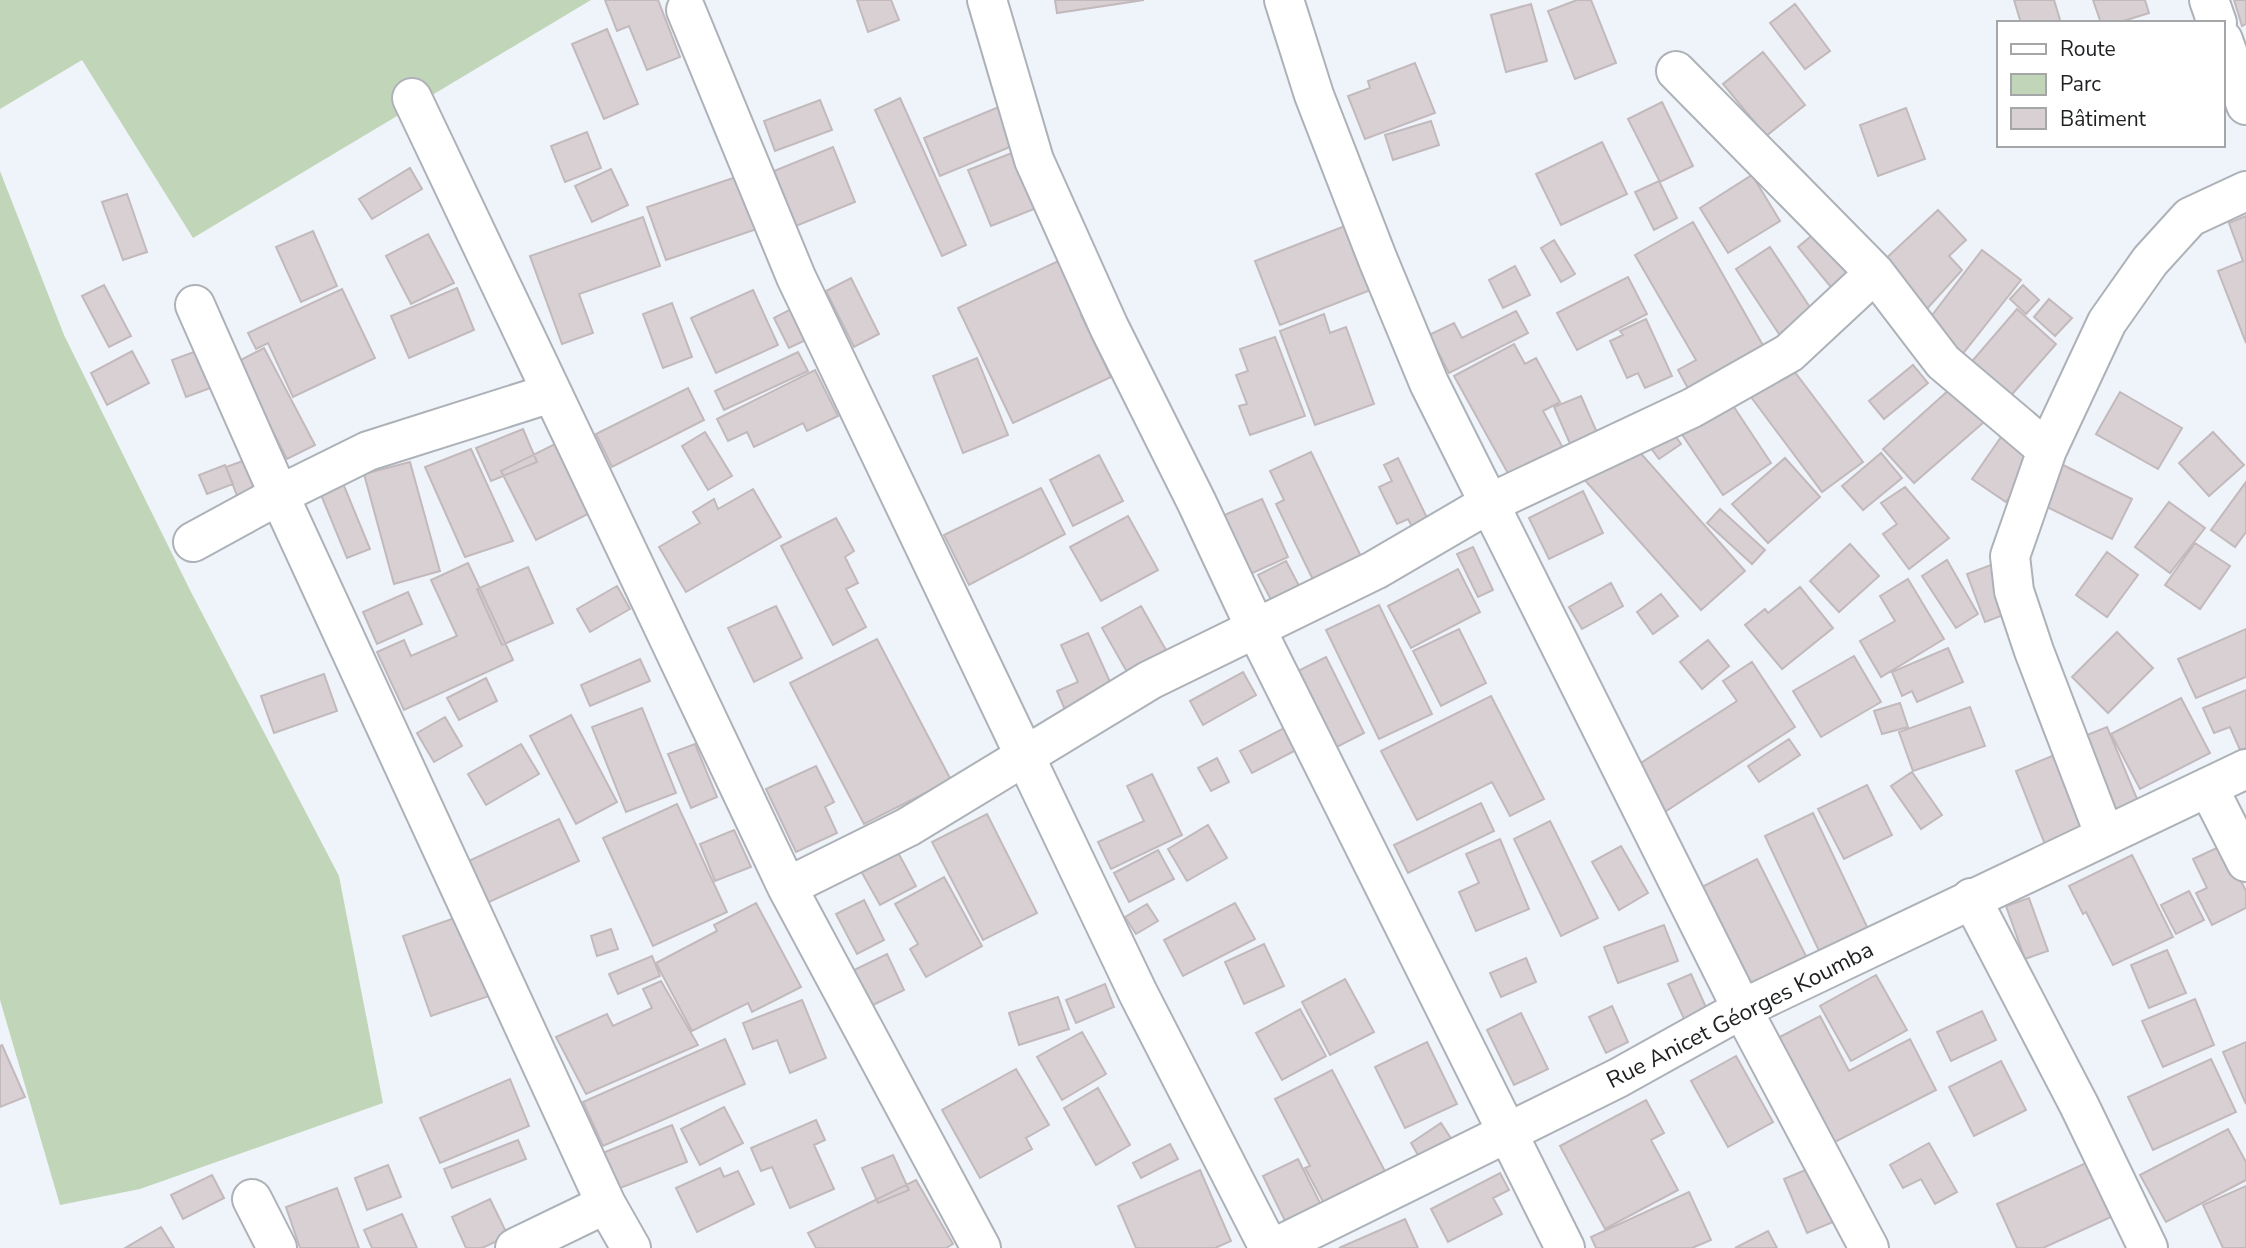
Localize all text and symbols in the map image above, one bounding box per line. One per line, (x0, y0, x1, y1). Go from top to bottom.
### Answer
legend (1997, 21, 2225, 147)
text: Route (2060, 35, 2116, 63)
text: Parc (2060, 70, 2101, 98)
text: Bâtiment (2060, 105, 2147, 133)
street label: Rue Anicet Géorges Koumba (1601, 934, 1879, 1096)

